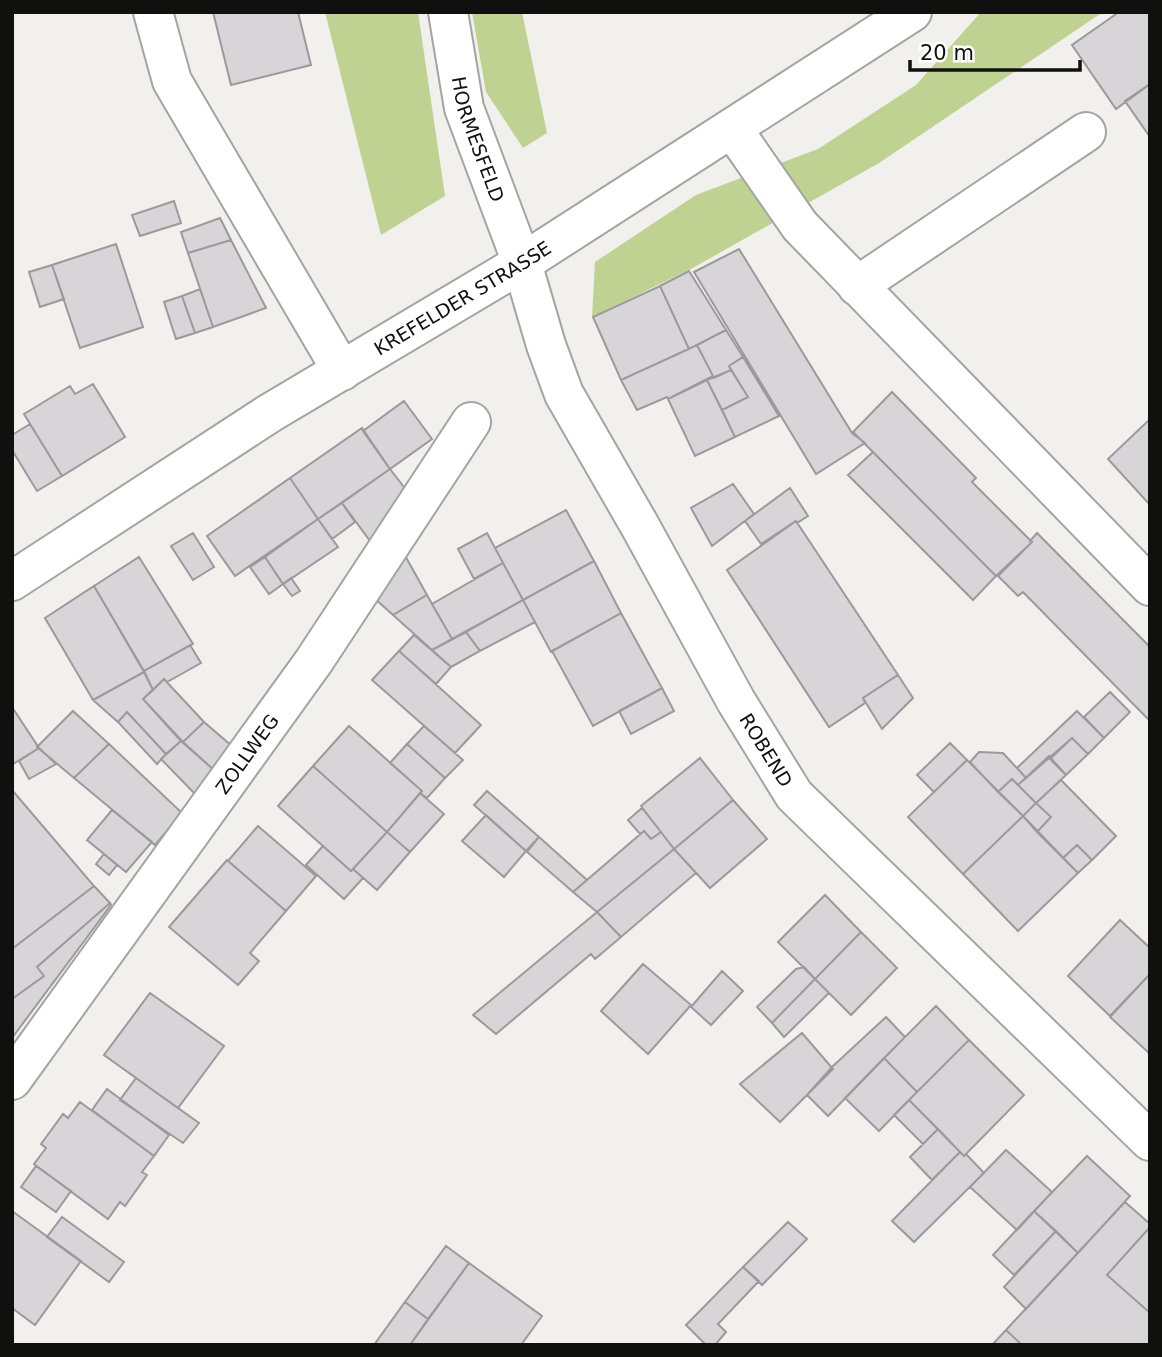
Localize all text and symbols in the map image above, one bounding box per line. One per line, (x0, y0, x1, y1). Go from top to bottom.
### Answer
scale bar (910, 28, 1080, 72)
text: 20 m (920, 41, 974, 65)
street label: HORMESFELD (448, 75, 509, 205)
street label: KREFELDER STRASSE (370, 236, 555, 360)
street label: ROBEND (735, 709, 797, 791)
street label: ZOLLWEG (211, 710, 283, 798)

